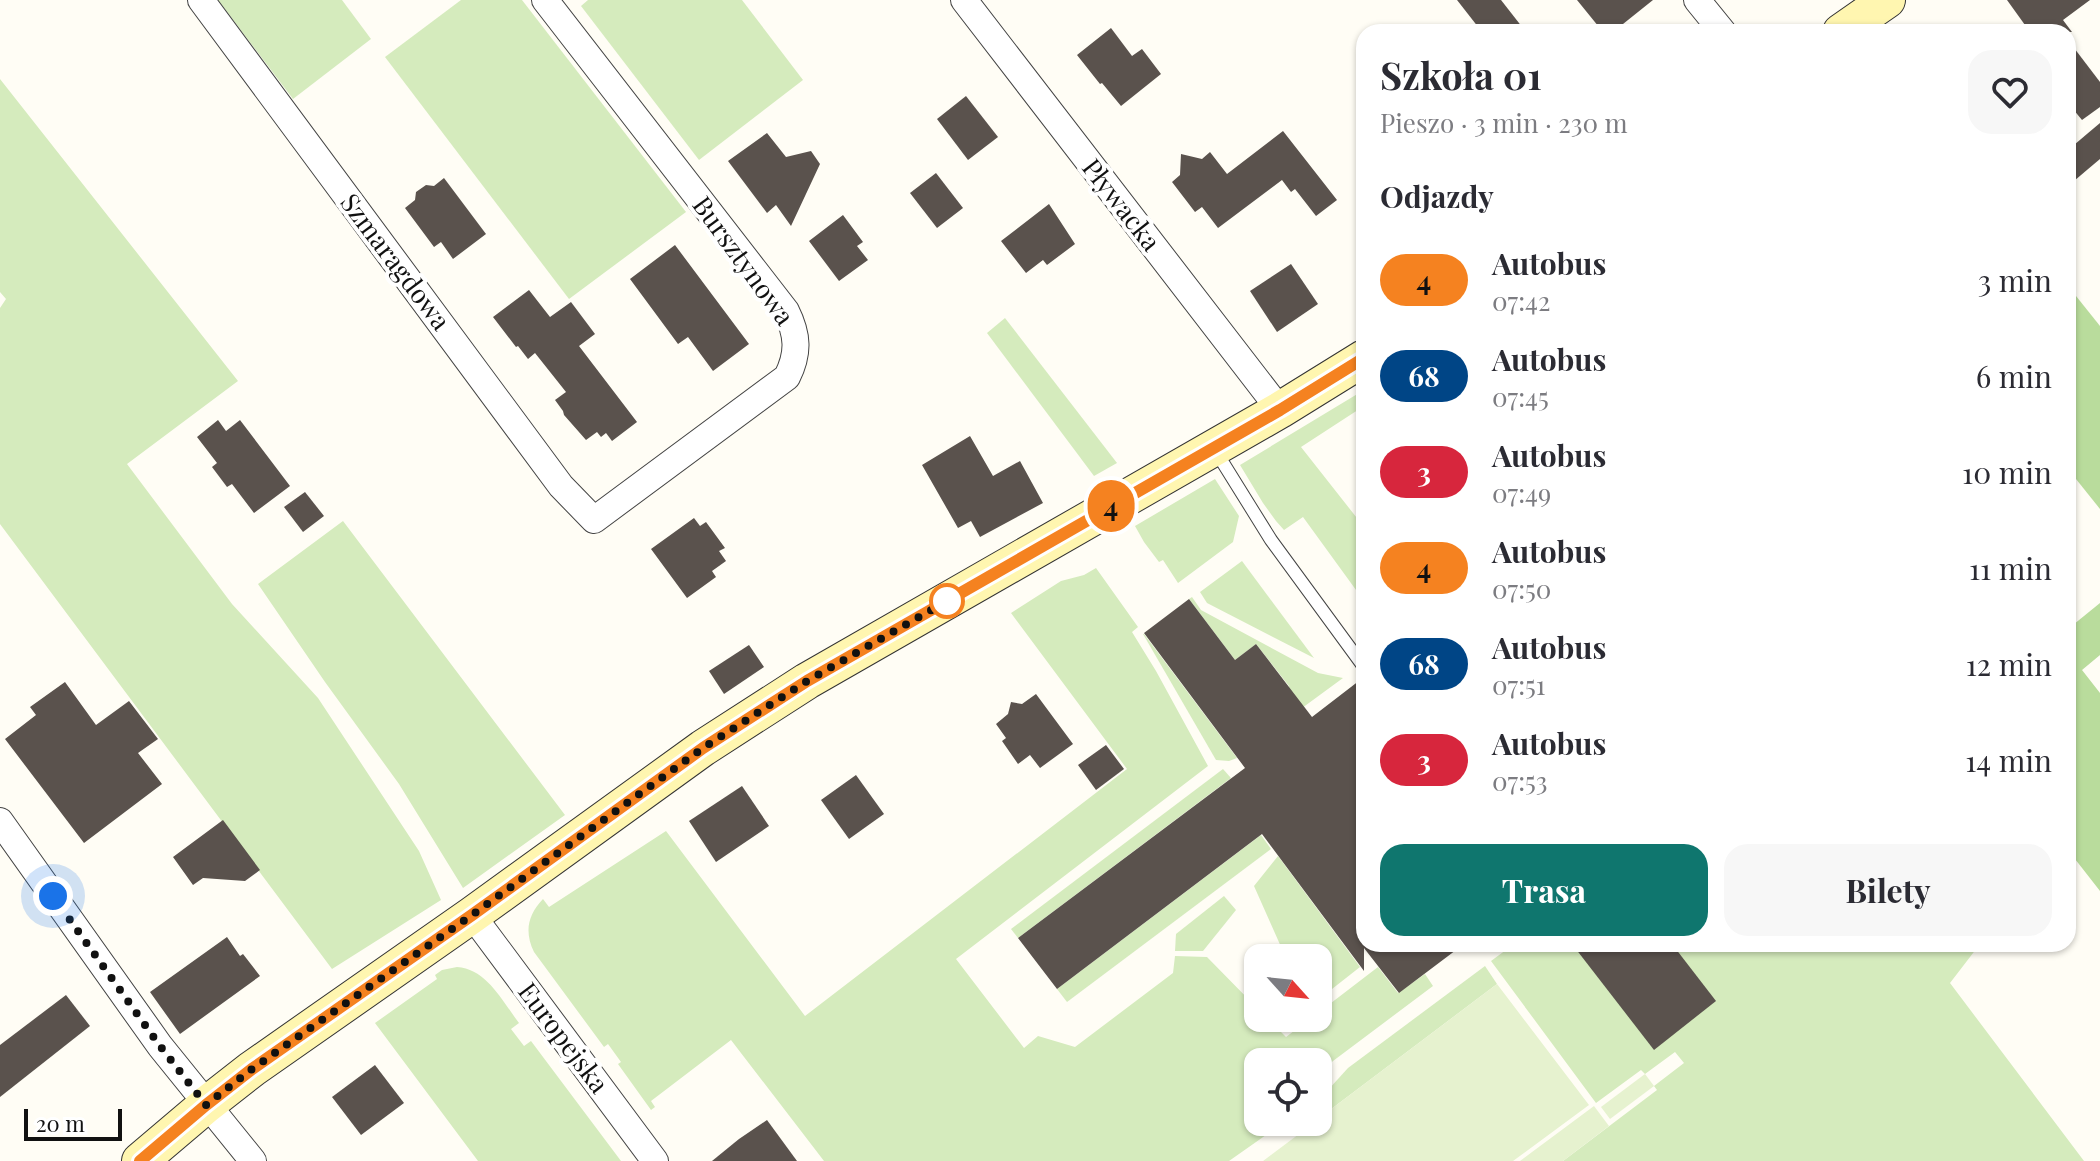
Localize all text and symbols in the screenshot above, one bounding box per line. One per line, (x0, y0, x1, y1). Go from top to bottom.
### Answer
text: Szkoła 01 (1380, 49, 1542, 100)
button: heart (1968, 50, 2052, 134)
text: Pieszo · 3 min · 230 m (1380, 105, 1628, 140)
street label: Pływacka (1075, 151, 1169, 257)
text: Odjazdy (1380, 176, 1494, 216)
street label: Szmaragdowa (333, 186, 459, 337)
street label: Bursztynowa (686, 189, 803, 332)
text: Autobus (1492, 243, 1606, 283)
text: 3 min (1978, 260, 2052, 300)
text: 4 (1417, 261, 1431, 298)
text: 07:42 (1492, 283, 1550, 318)
text: Autobus (1492, 339, 1606, 379)
text: 6 min (1976, 356, 2052, 396)
text: 68 (1408, 357, 1440, 394)
text: 07:45 (1492, 379, 1549, 414)
text: Autobus (1492, 435, 1606, 475)
text: 10 min (1962, 452, 2052, 492)
text: 3 (1417, 453, 1431, 490)
text: 07:49 (1492, 475, 1551, 510)
line badge: 4 (1085, 480, 1137, 532)
text: 4 (1104, 487, 1118, 524)
text: Autobus (1492, 531, 1606, 571)
text: 11 min (1969, 548, 2052, 588)
text: 4 (1417, 549, 1431, 586)
text: 07:50 (1492, 571, 1551, 606)
unlabelled marker (930, 584, 964, 618)
text: Autobus (1492, 627, 1606, 667)
text: 12 min (1966, 644, 2052, 684)
text: 68 (1408, 645, 1440, 682)
text: 07:51 (1492, 667, 1545, 702)
text: Autobus (1492, 723, 1606, 763)
text: 14 min (1965, 740, 2052, 780)
text: 3 (1417, 741, 1431, 778)
text: 07:53 (1492, 763, 1548, 798)
button: Trasa (1380, 844, 1708, 936)
button: Bilety (1724, 844, 2052, 936)
your location (33, 876, 73, 916)
north arrow (1244, 944, 1332, 1032)
map controls (1244, 944, 1332, 1136)
street label: Europejska (511, 975, 617, 1100)
button: locate (1244, 1048, 1332, 1136)
scale bar (24, 1105, 122, 1141)
text: 20 m (36, 1108, 85, 1138)

